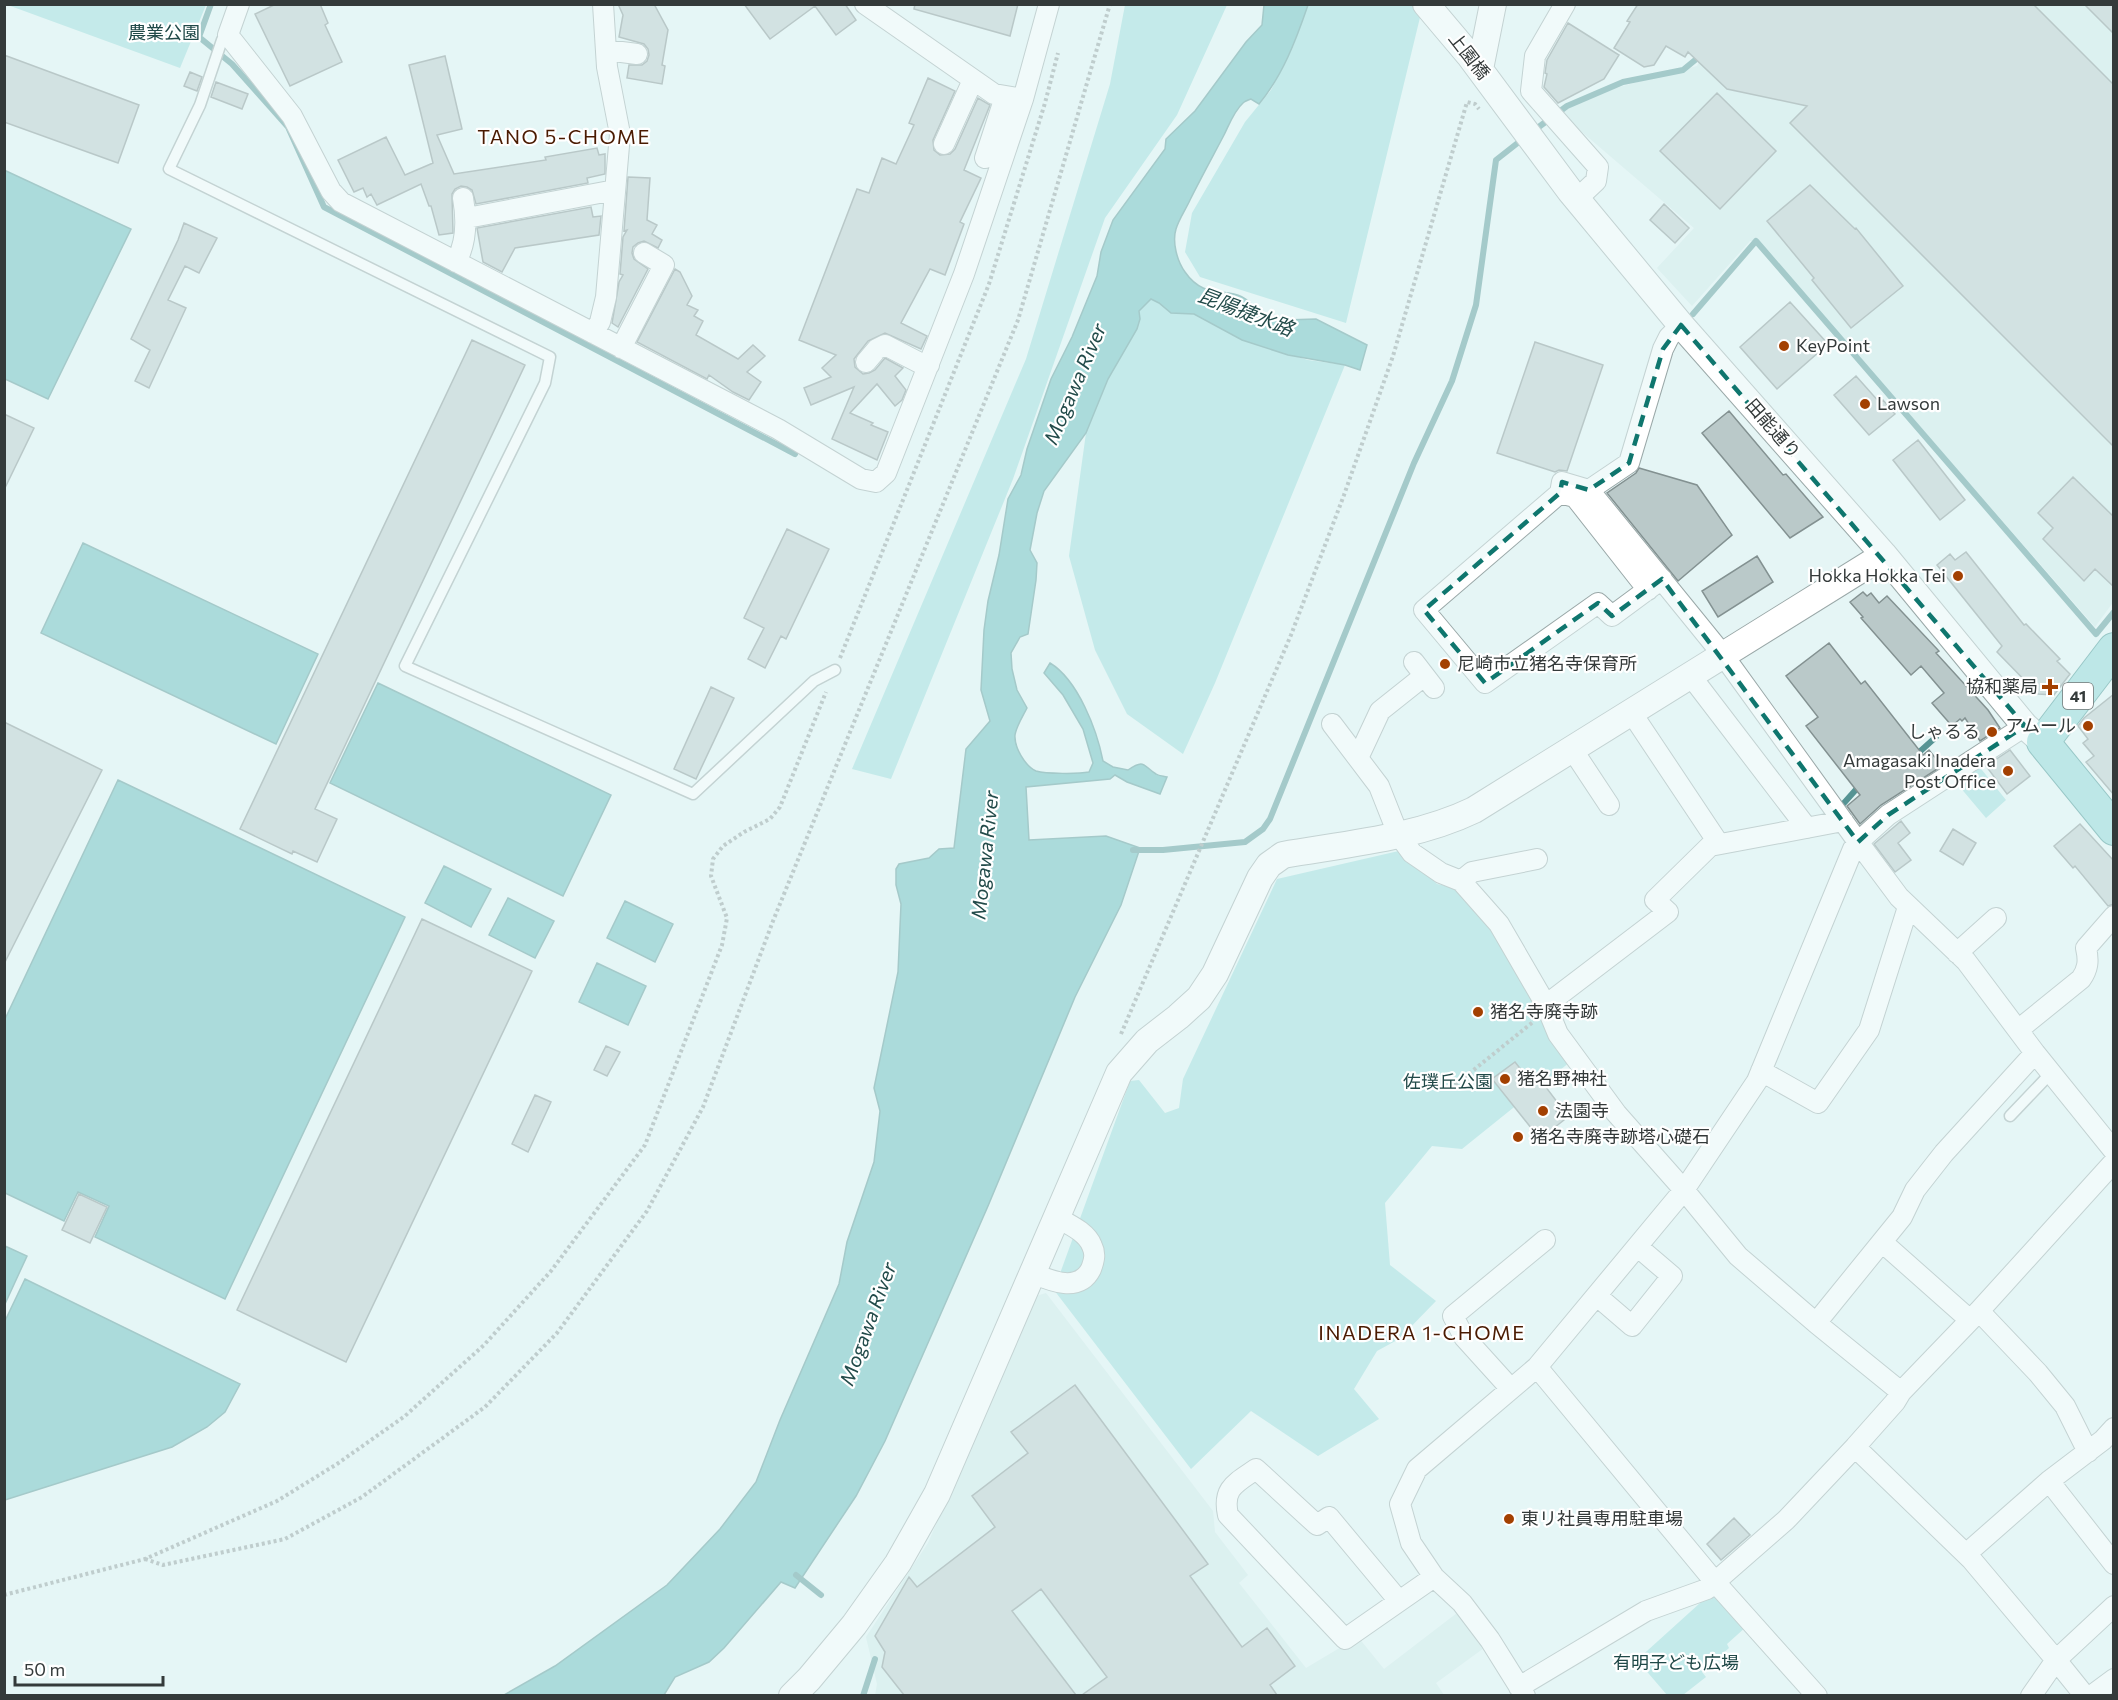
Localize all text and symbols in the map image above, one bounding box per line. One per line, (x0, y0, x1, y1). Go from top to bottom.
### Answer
park label: 農業公園 (128, 21, 200, 43)
street label: 上園橋 (1444, 27, 1495, 83)
district label: TANO 5-CHOME (477, 124, 651, 148)
water label: 昆陽捷水路 (1195, 282, 1299, 341)
water label: Mogawa River (1038, 319, 1111, 448)
place label: KeyPoint (1796, 334, 1870, 356)
marker: KeyPoint (1777, 339, 1791, 353)
place label: Lawson (1877, 392, 1940, 414)
street label: 田能通り (1742, 394, 1806, 463)
marker: Lawson (1858, 397, 1872, 411)
place label: Hokka Hokka Tei (1808, 564, 1946, 586)
marker: Hokka Hokka Tei (1951, 569, 1965, 583)
place label: 尼崎市立猪名寺保育所 (1457, 652, 1637, 674)
marker: 尼崎市立猪名寺保育所 (1438, 657, 1452, 671)
place label: 協和薬局 (1966, 675, 2038, 697)
marker: 協和薬局 (2043, 680, 2057, 694)
road number: 41 (2063, 683, 2093, 709)
place label: アムール (2005, 714, 2076, 736)
marker: アムール (2081, 719, 2095, 733)
place label: しゃるる (1908, 720, 1980, 742)
marker: しゃるる (1985, 725, 1999, 739)
place label: Amagasaki Inadera Post Office (1843, 749, 1996, 792)
marker: Amagasaki Inadera Post Office (2001, 764, 2015, 778)
water label: Mogawa River (965, 789, 1003, 920)
place label: 猪名寺廃寺跡 (1490, 1000, 1598, 1022)
marker: 猪名寺廃寺跡 (1471, 1005, 1485, 1019)
place label: 猪名野神社 (1517, 1067, 1607, 1089)
park label: 佐璞丘公園 (1403, 1070, 1493, 1092)
marker: 猪名野神社 (1498, 1072, 1512, 1086)
place label: 法園寺 (1555, 1099, 1609, 1121)
marker: 法園寺 (1536, 1104, 1550, 1118)
place label: 猪名寺廃寺跡塔心礎石 (1530, 1125, 1710, 1147)
marker: 猪名寺廃寺跡塔心礎石 (1511, 1130, 1525, 1144)
water label: Mogawa River (834, 1258, 901, 1388)
district label: INADERA 1-CHOME (1318, 1320, 1526, 1344)
place label: 東リ社員専用駐車場 (1521, 1507, 1683, 1529)
marker: 東リ社員専用駐車場 (1502, 1512, 1516, 1526)
scale bar (15, 1649, 164, 1687)
park label: 有明子ども広場 (1613, 1651, 1739, 1673)
text: 50 m (24, 1658, 65, 1680)

